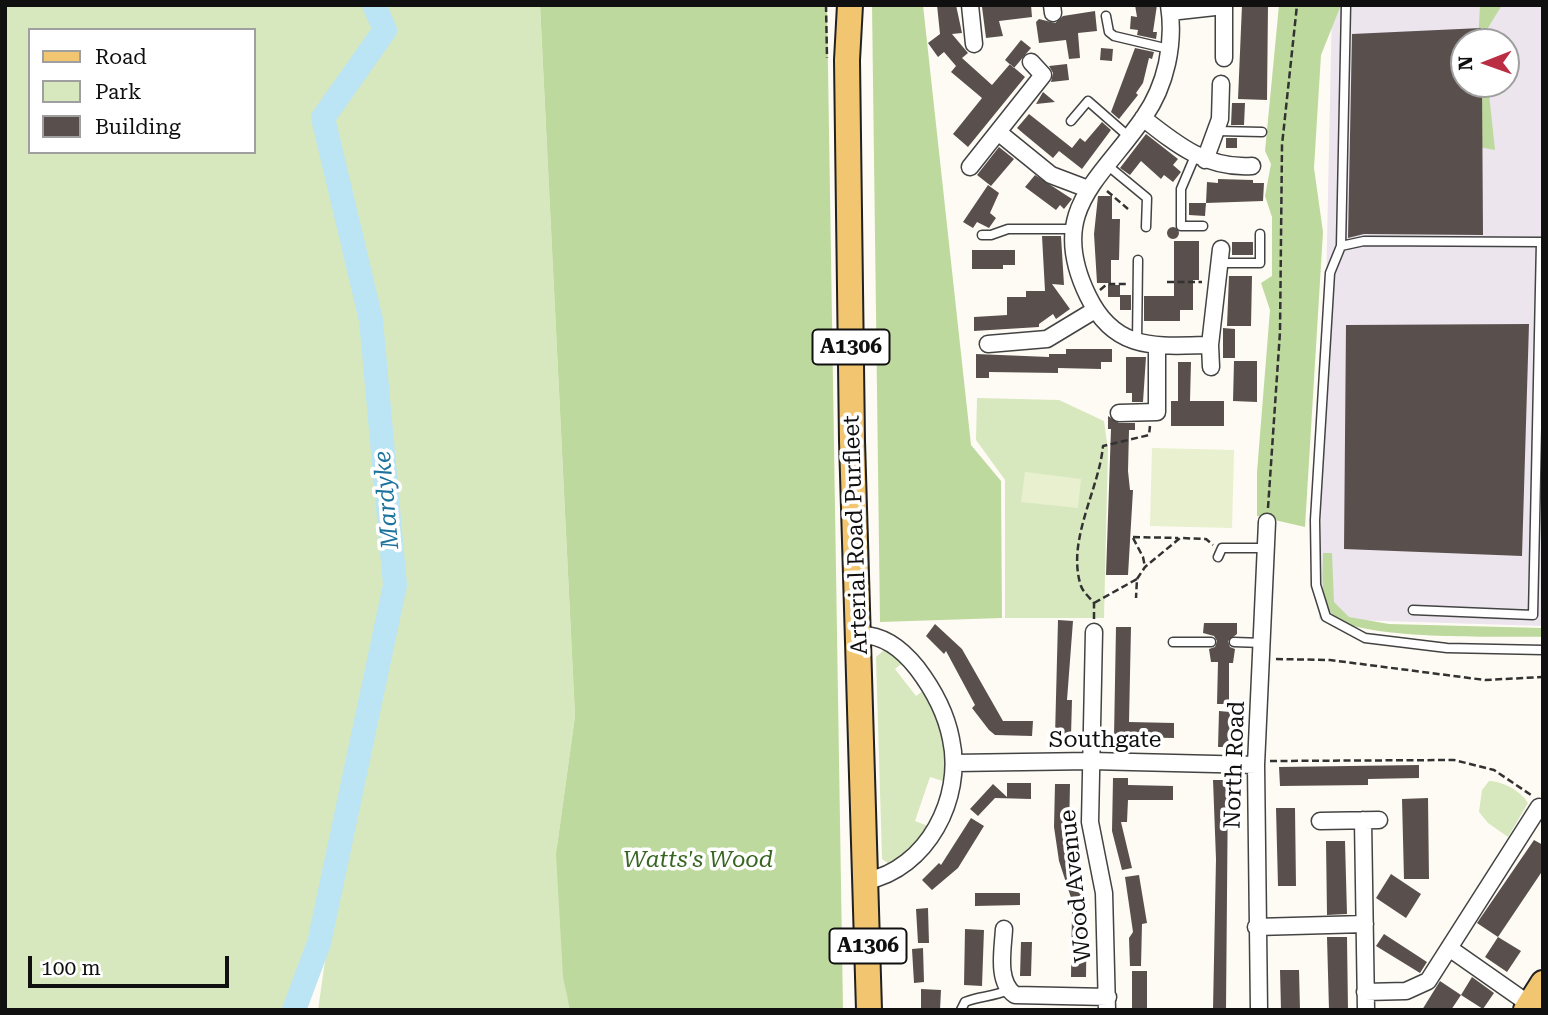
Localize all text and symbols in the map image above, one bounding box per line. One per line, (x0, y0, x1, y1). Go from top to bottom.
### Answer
legend (28, 28, 256, 154)
north arrow (1450, 28, 1520, 98)
text: Road (95, 45, 147, 69)
text: N (1454, 56, 1477, 71)
text: Park (95, 80, 141, 104)
text: Building (95, 115, 181, 139)
road number: A1306 (812, 330, 890, 364)
street label: Arterial Road Purfleet (838, 415, 874, 655)
water label: Mardyke (368, 450, 406, 550)
street label: North Road (1219, 701, 1251, 829)
street label: Southgate (1049, 726, 1161, 754)
street label: Wood Avenue (1054, 808, 1098, 964)
park label: Watts's Wood (623, 846, 773, 874)
road number: A1306 (830, 928, 906, 964)
scale bar (32, 942, 233, 986)
text: 100 m (41, 956, 101, 980)

